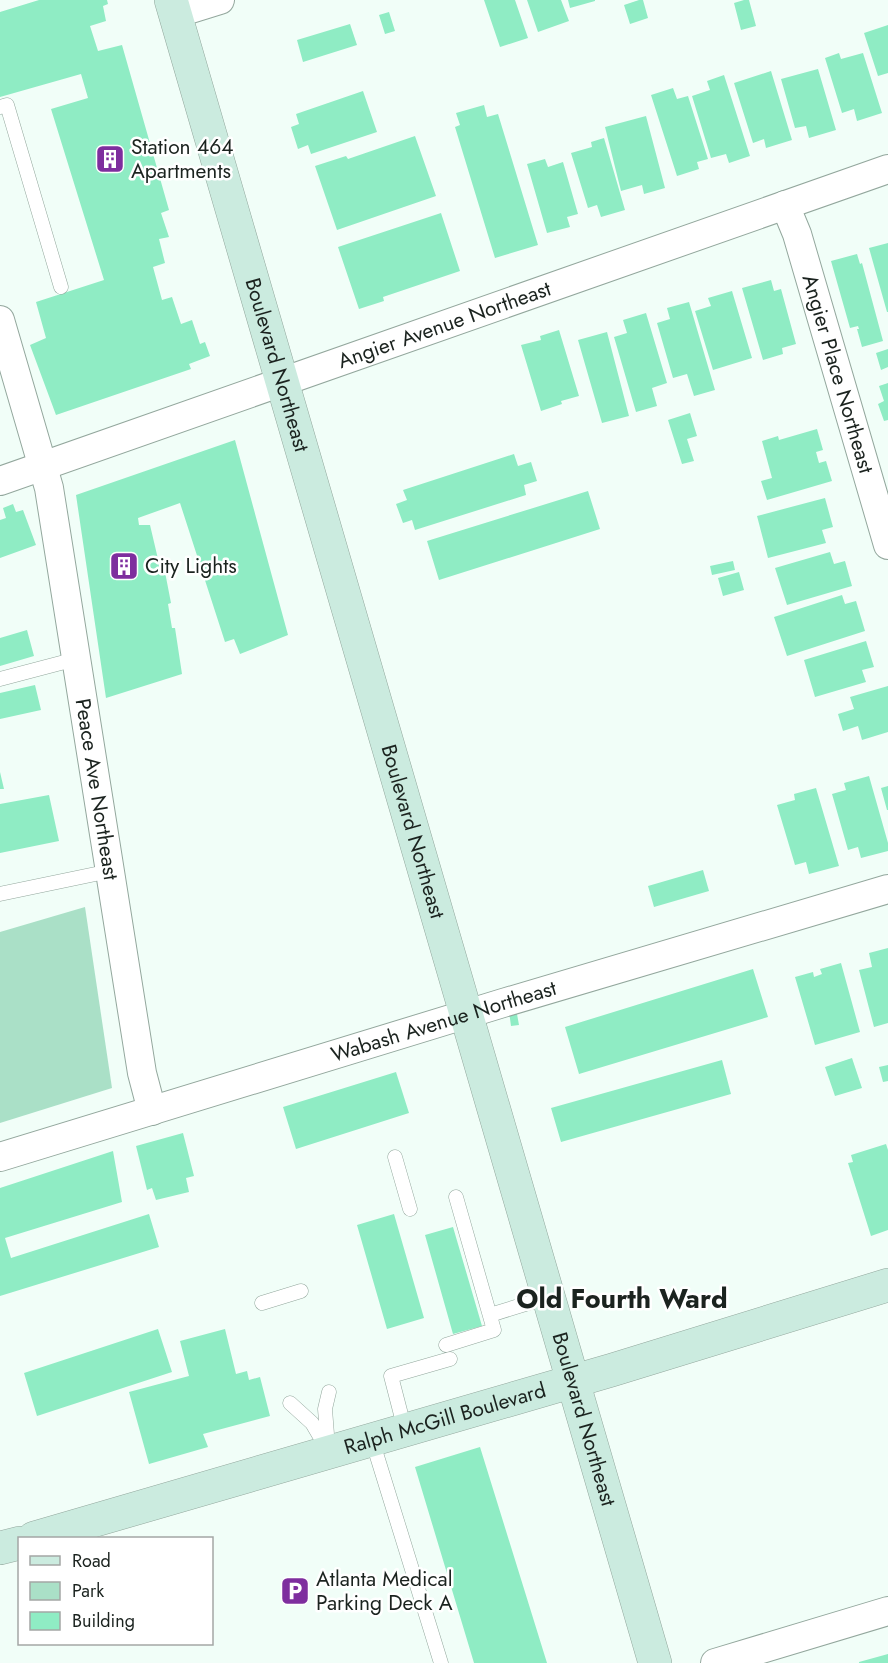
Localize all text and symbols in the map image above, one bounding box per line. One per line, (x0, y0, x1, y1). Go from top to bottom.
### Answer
place label: Station 464 Apartments (131, 132, 234, 186)
building icon: Station 464 Apartments (94, 143, 126, 175)
street label: Angier Place Northeast (795, 271, 881, 477)
street label: Boulevard Northeast (238, 274, 317, 455)
street label: Angier Avenue Northeast (334, 274, 555, 376)
building icon: City Lights (108, 550, 140, 582)
place label: City Lights (145, 551, 237, 581)
street label: Peace Ave Northeast (68, 696, 126, 882)
street label: Boulevard Northeast (373, 741, 453, 922)
street label: Wabash Avenue Northeast (327, 973, 560, 1070)
district label: Old Fourth Ward (516, 1279, 728, 1318)
street label: Boulevard Northeast (544, 1329, 624, 1510)
street label: Ralph McGill Boulevard (340, 1375, 550, 1462)
legend (18, 1537, 213, 1645)
text: Road (72, 1548, 111, 1574)
place label: Atlanta Medical Parking Deck A (316, 1564, 453, 1618)
parking icon: Atlanta Medical Parking Deck A (279, 1575, 311, 1607)
text: Park (72, 1578, 104, 1604)
text: Building (72, 1608, 135, 1634)

